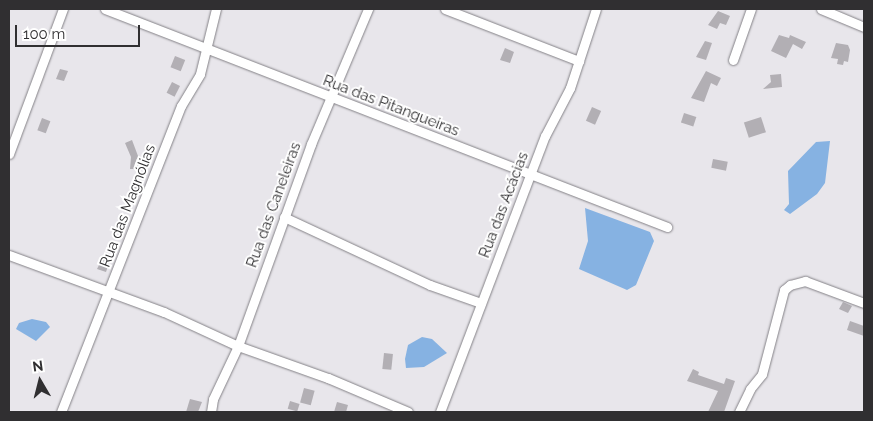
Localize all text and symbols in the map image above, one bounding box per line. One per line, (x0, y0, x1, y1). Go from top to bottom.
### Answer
scale bar (18, 15, 142, 47)
text: 100 m (23, 25, 65, 43)
street label: Rua das Pitangueiras (320, 72, 462, 140)
street label: Rua das Caneleiras (243, 140, 305, 270)
street label: Rua das Magnólias (96, 142, 160, 270)
street label: Rua das Acácias (475, 149, 533, 261)
north arrow (15, 356, 65, 406)
text: N (32, 357, 44, 375)

